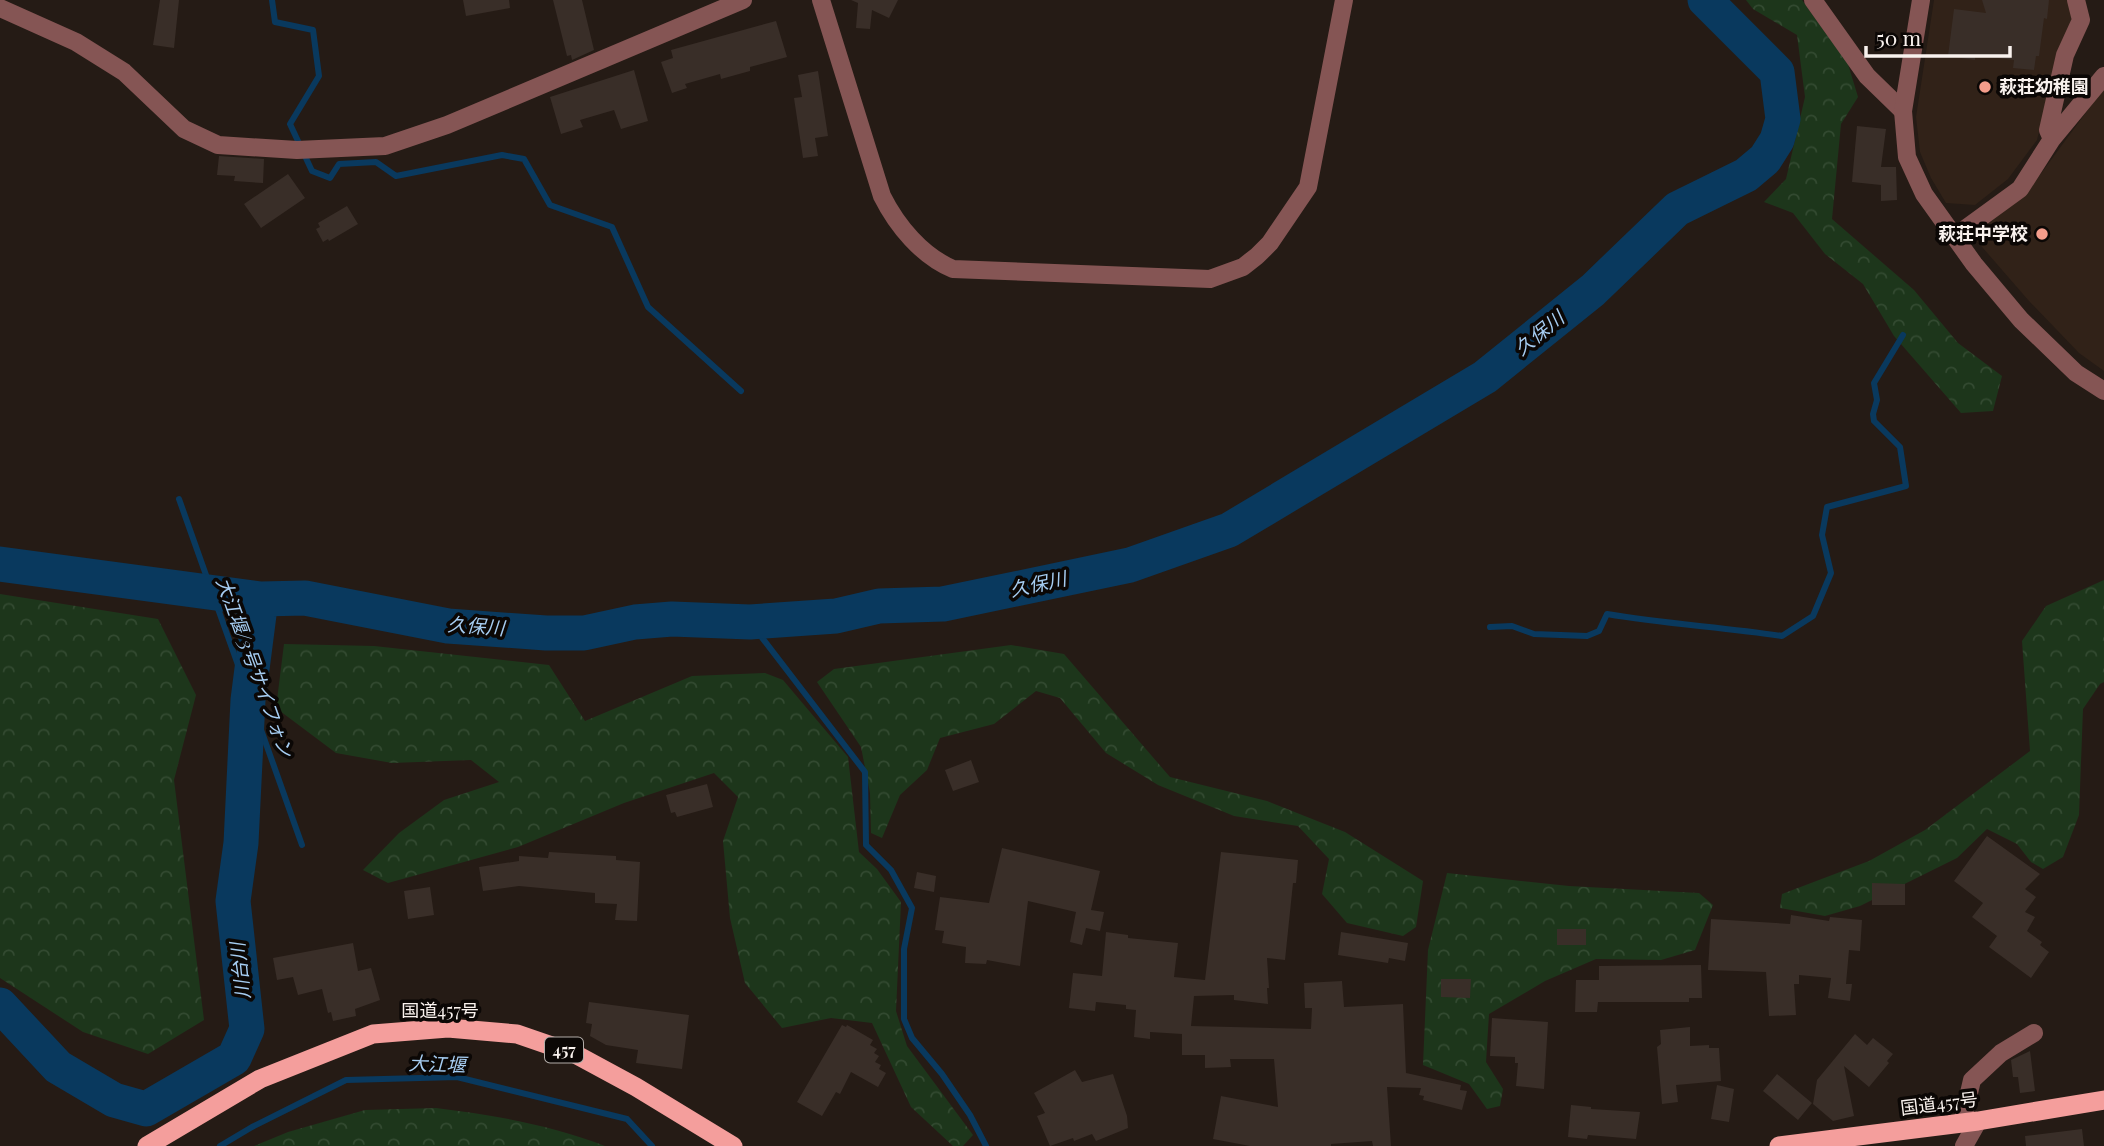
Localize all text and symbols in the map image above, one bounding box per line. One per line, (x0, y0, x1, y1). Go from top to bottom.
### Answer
scale bar (1866, 14, 2010, 58)
text: 50 m (1876, 23, 1922, 51)
place label: 萩荘幼稚園 (1999, 74, 2089, 98)
marker: 萩荘幼稚園 (1977, 79, 1993, 95)
place label: 萩荘中学校 (1938, 221, 2028, 245)
marker: 萩荘中学校 (2034, 226, 2050, 242)
water label: 久保川 (1508, 303, 1570, 360)
water label: 久保川 (1007, 564, 1070, 602)
water label: 大江堰/3号サイフォン (211, 573, 301, 761)
water label: 久保川 (447, 610, 507, 640)
water label: 川台川 (223, 939, 255, 1001)
street label: 国道457号 (401, 998, 479, 1022)
road number: 457 (545, 1038, 583, 1062)
water label: 大江堰 (408, 1049, 469, 1077)
street label: 国道457号 (1899, 1086, 1979, 1120)

